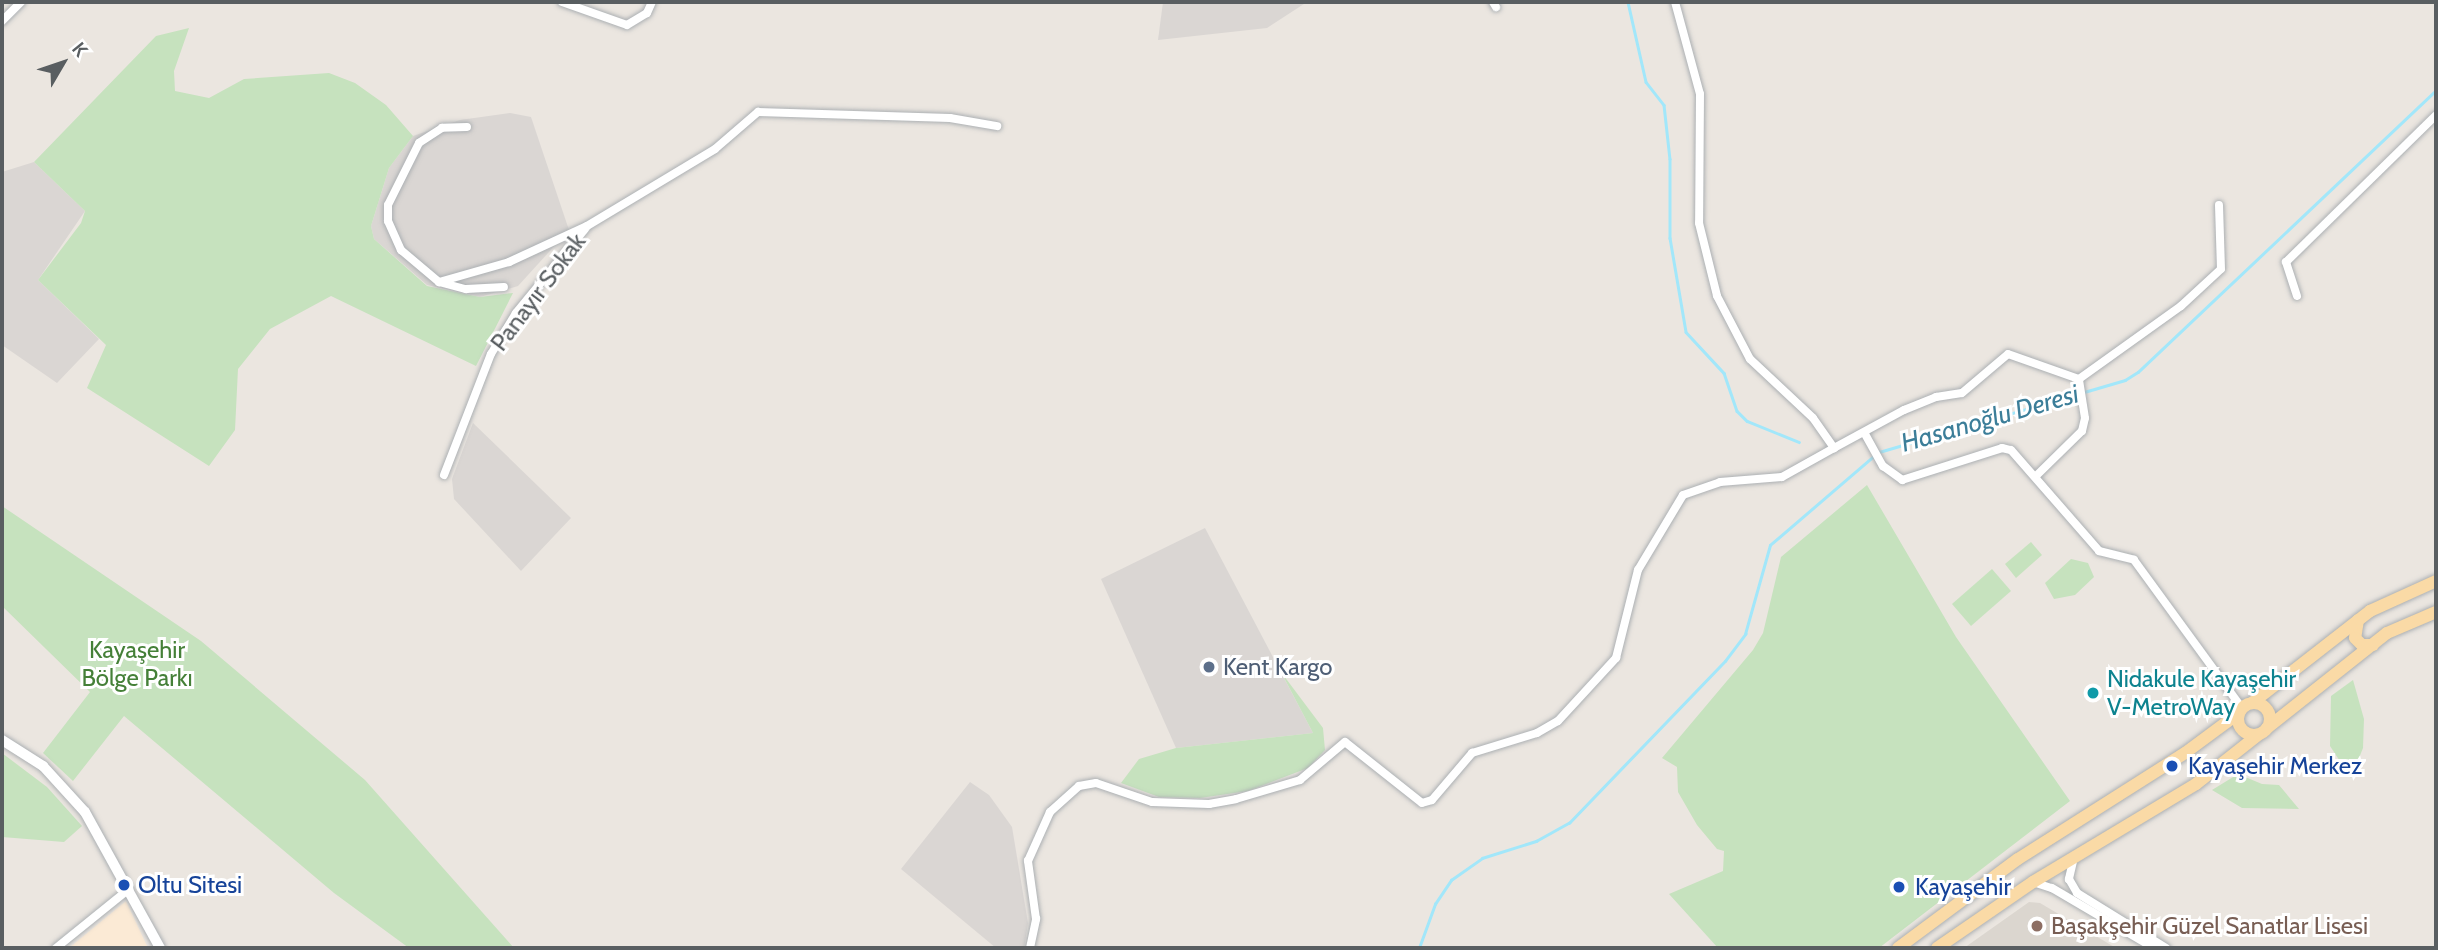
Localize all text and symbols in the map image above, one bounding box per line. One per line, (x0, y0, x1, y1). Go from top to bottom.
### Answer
north arrow (28, 28, 98, 98)
text: K (67, 38, 92, 61)
street label: Panayır Sokak (484, 228, 592, 356)
water label: Hasanoğlu Deresi (1898, 379, 2082, 459)
park label: Kayaşehir Bölge Parkı (81, 636, 193, 692)
place label: Kent Kargo (1223, 653, 1332, 681)
marker: Kent Kargo (1201, 659, 1217, 675)
place label: Nidakule Kayaşehir V-MetroWay (2107, 665, 2296, 721)
marker: Nidakule Kayaşehir V-MetroWay (2085, 685, 2101, 701)
place label: Kayaşehir Merkez (2188, 752, 2362, 780)
marker: Kayaşehir Merkez (2162, 756, 2182, 776)
place label: Oltu Sitesi (138, 871, 242, 899)
place label: Kayaşehir (1915, 873, 2011, 901)
marker: Oltu Sitesi (116, 877, 132, 893)
marker: Kayaşehir (1889, 877, 1909, 897)
place label: Başakşehir Güzel Sanatlar Lisesi (2051, 912, 2368, 940)
marker: Başakşehir Güzel Sanatlar Lisesi (2029, 918, 2045, 934)

